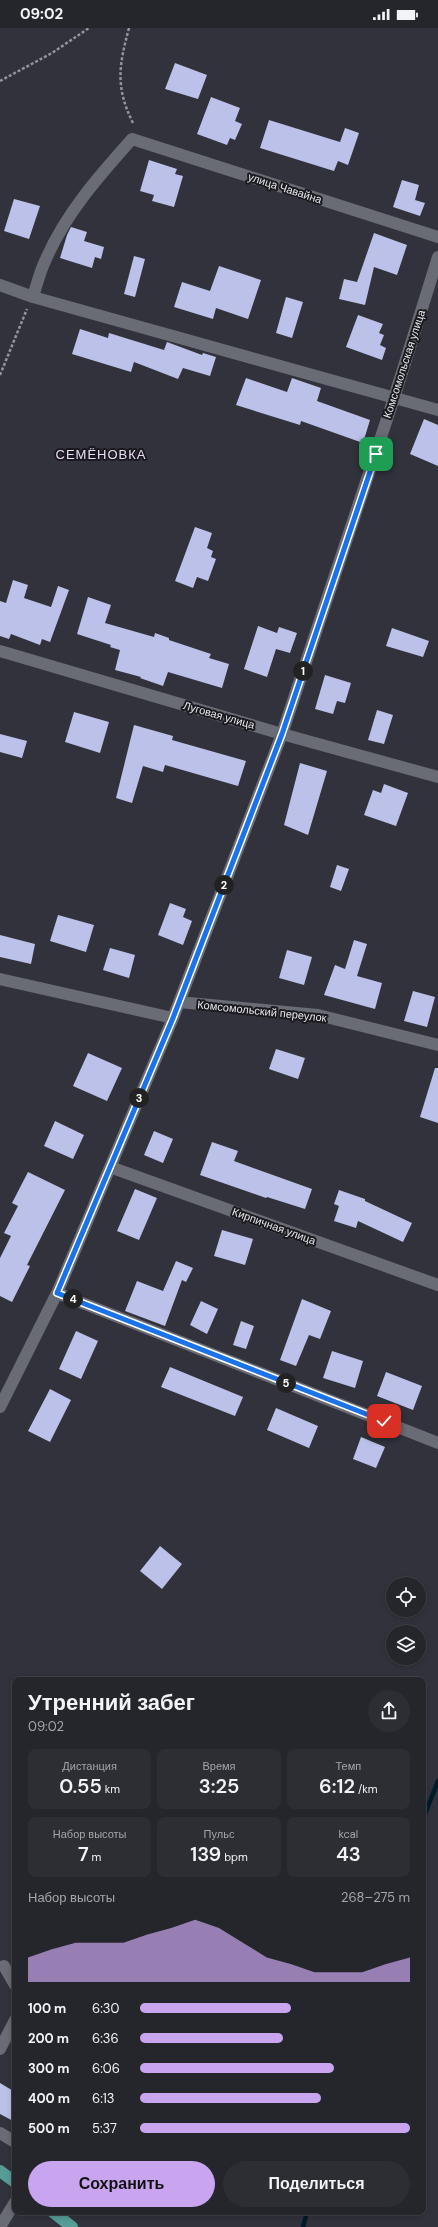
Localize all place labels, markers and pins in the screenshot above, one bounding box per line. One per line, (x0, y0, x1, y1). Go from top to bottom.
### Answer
pin (359, 437, 393, 471)
pin: 1 (293, 661, 313, 681)
pin: 2 (214, 875, 234, 895)
pin: 3 (129, 1088, 149, 1108)
pin: 4 (63, 1289, 83, 1309)
pin: 5 (276, 1373, 296, 1393)
pin (367, 1404, 401, 1438)

